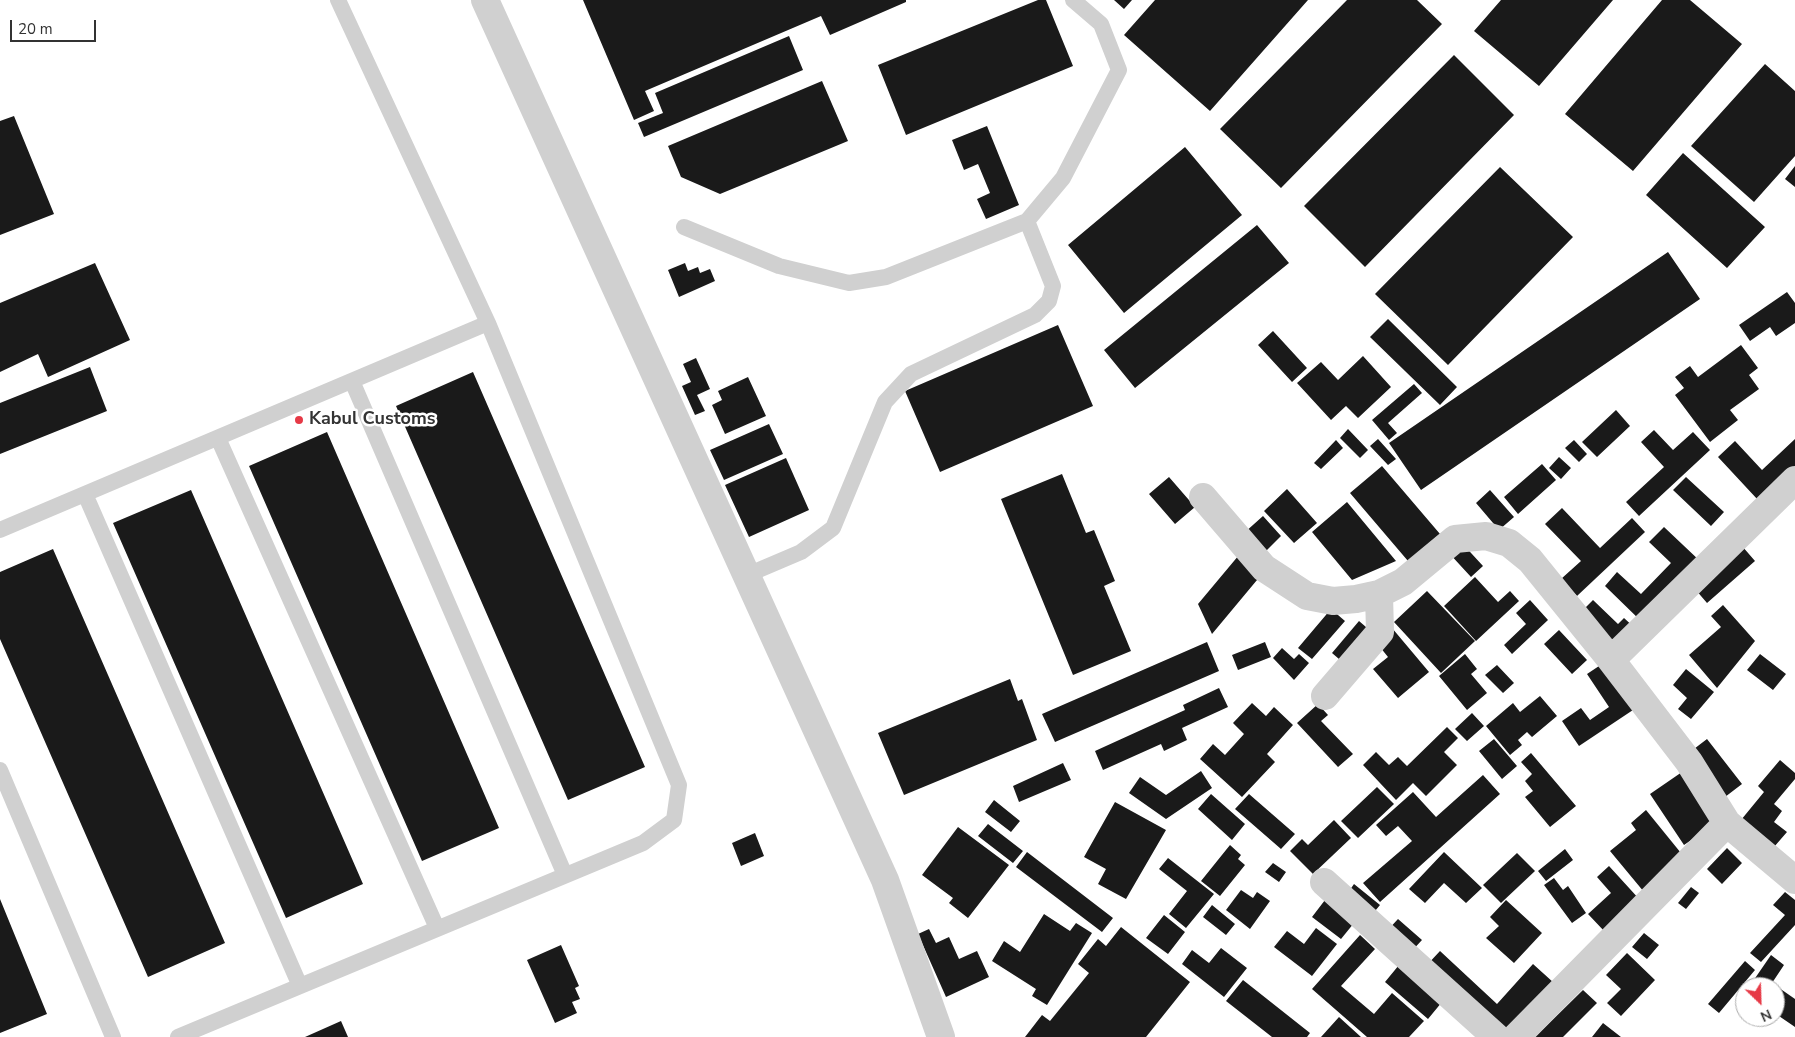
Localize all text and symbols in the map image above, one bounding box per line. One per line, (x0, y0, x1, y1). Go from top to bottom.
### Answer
scale bar (12, 10, 99, 42)
text: 20 m (18, 19, 53, 39)
place label: Kabul Customs (309, 409, 435, 431)
marker: Kabul Customs (293, 414, 305, 426)
north arrow (1735, 977, 1785, 1027)
text: N (1757, 1004, 1775, 1026)

